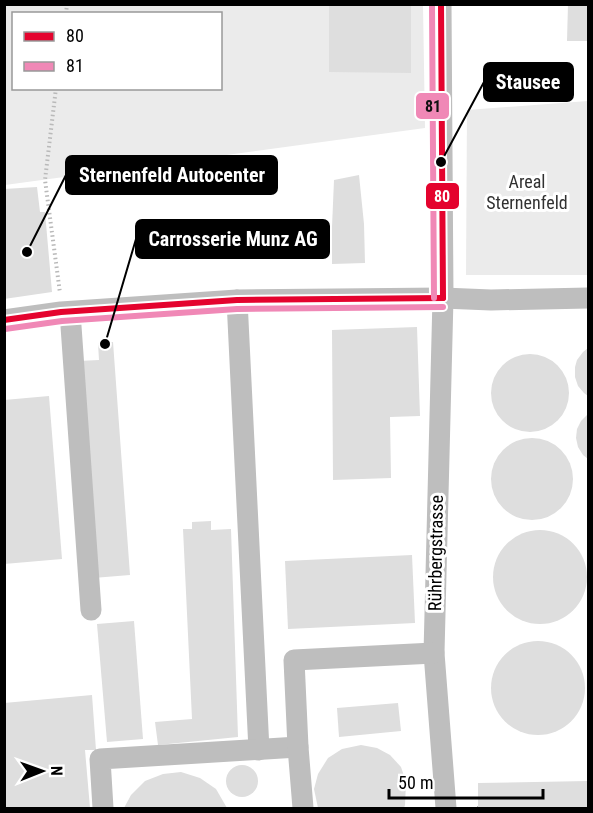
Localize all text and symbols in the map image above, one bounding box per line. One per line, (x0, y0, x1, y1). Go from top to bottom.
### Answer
legend (12, 12, 222, 90)
text: 80 (66, 25, 84, 46)
text: 81 (66, 55, 84, 76)
callout: Stausee (484, 63, 573, 101)
text: Stausee (496, 70, 560, 94)
line badge: 81 (415, 92, 450, 120)
text: 81 (425, 97, 441, 116)
callout: Sternenfeld Autocenter (66, 156, 277, 194)
text: Sternenfeld Autocenter (79, 163, 265, 187)
park label: Areal Sternenfeld (486, 171, 568, 213)
line badge: 80 (425, 182, 460, 210)
text: 80 (434, 187, 450, 206)
callout: Carrosserie Munz AG (136, 220, 329, 258)
text: Carrosserie Munz AG (148, 227, 318, 251)
street label: Rührbergstrasse (424, 495, 447, 611)
north arrow (12, 741, 72, 801)
scale bar (389, 762, 544, 800)
text: N (47, 766, 66, 776)
text: 50 m (398, 772, 433, 793)

